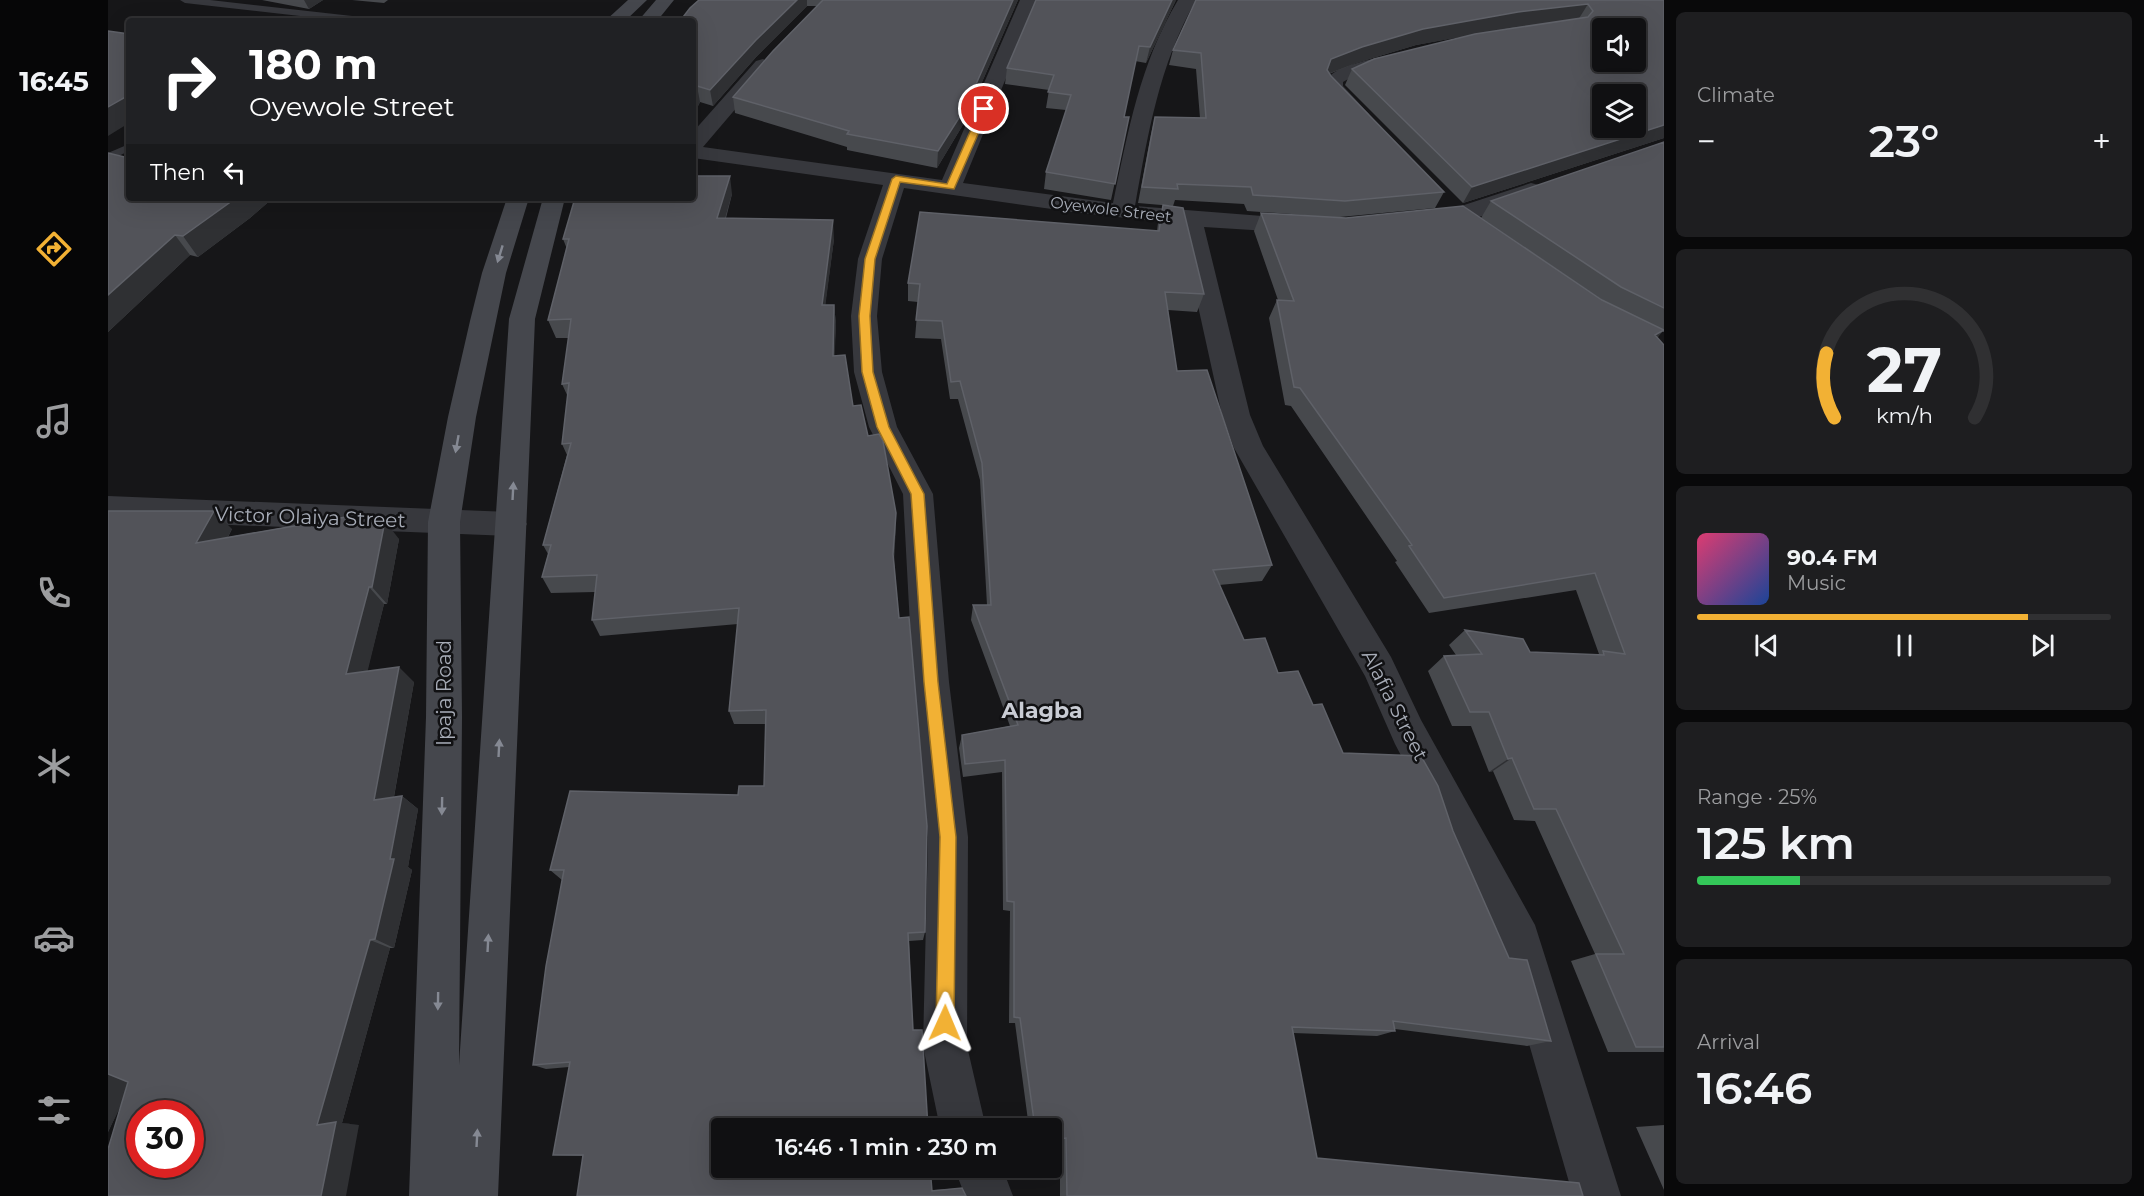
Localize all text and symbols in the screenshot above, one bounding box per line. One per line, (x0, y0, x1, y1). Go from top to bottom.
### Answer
map controls (1592, 18, 1646, 138)
button: sound (1592, 18, 1646, 72)
text: 180 m (249, 38, 378, 90)
icon: right (150, 42, 228, 120)
text: 16:45 (19, 65, 89, 98)
pin (958, 83, 1009, 134)
text: Climate (1697, 83, 1775, 107)
button: layers (1592, 84, 1646, 138)
text: Oyewole Street (249, 90, 454, 123)
icon: arrive (967, 92, 1000, 125)
text: 23° (1869, 113, 1939, 168)
text: − (1697, 121, 1716, 161)
text: + (2092, 121, 2111, 161)
icon: left (218, 156, 251, 189)
text: Then (150, 159, 206, 186)
street label: Oyewole Street (1049, 193, 1173, 226)
icon: directions (33, 228, 75, 270)
one-way arrow (495, 245, 504, 263)
text: 27 (1866, 332, 1942, 408)
icon: music (33, 400, 75, 442)
text: km/h (1875, 403, 1933, 429)
one-way arrow (453, 435, 462, 454)
one-way arrow (508, 481, 518, 500)
street label: Victor Olaiya Street (214, 502, 406, 532)
text: 90.4 FM (1787, 544, 1878, 571)
text: Music (1787, 571, 1846, 595)
icon: phone (33, 572, 75, 614)
icon: previous (1750, 629, 1783, 662)
icon: pause (1888, 629, 1921, 662)
icon: next (2026, 629, 2059, 662)
street label: Ipaja Road (432, 640, 456, 746)
street label: Alafia Street (1357, 646, 1433, 764)
district label: Alagba (1000, 697, 1083, 724)
one-way arrow (494, 739, 503, 758)
icon: climate (33, 745, 75, 787)
text: Range · 25% (1697, 785, 1817, 809)
one-way arrow (437, 796, 447, 815)
text: 125 km (1697, 815, 1855, 870)
icon: car (33, 917, 75, 959)
one-way arrow (483, 933, 492, 952)
one-way arrow (433, 991, 442, 1010)
position arrow (913, 991, 977, 1055)
text: Arrival (1697, 1030, 1760, 1054)
text: 16:46 (1697, 1060, 1812, 1115)
icon: filters (33, 1089, 75, 1131)
speed limit sign: 30 (126, 1100, 204, 1178)
one-way arrow (473, 1128, 482, 1147)
text: 16:46 · 1 min · 230 m (776, 1134, 997, 1161)

